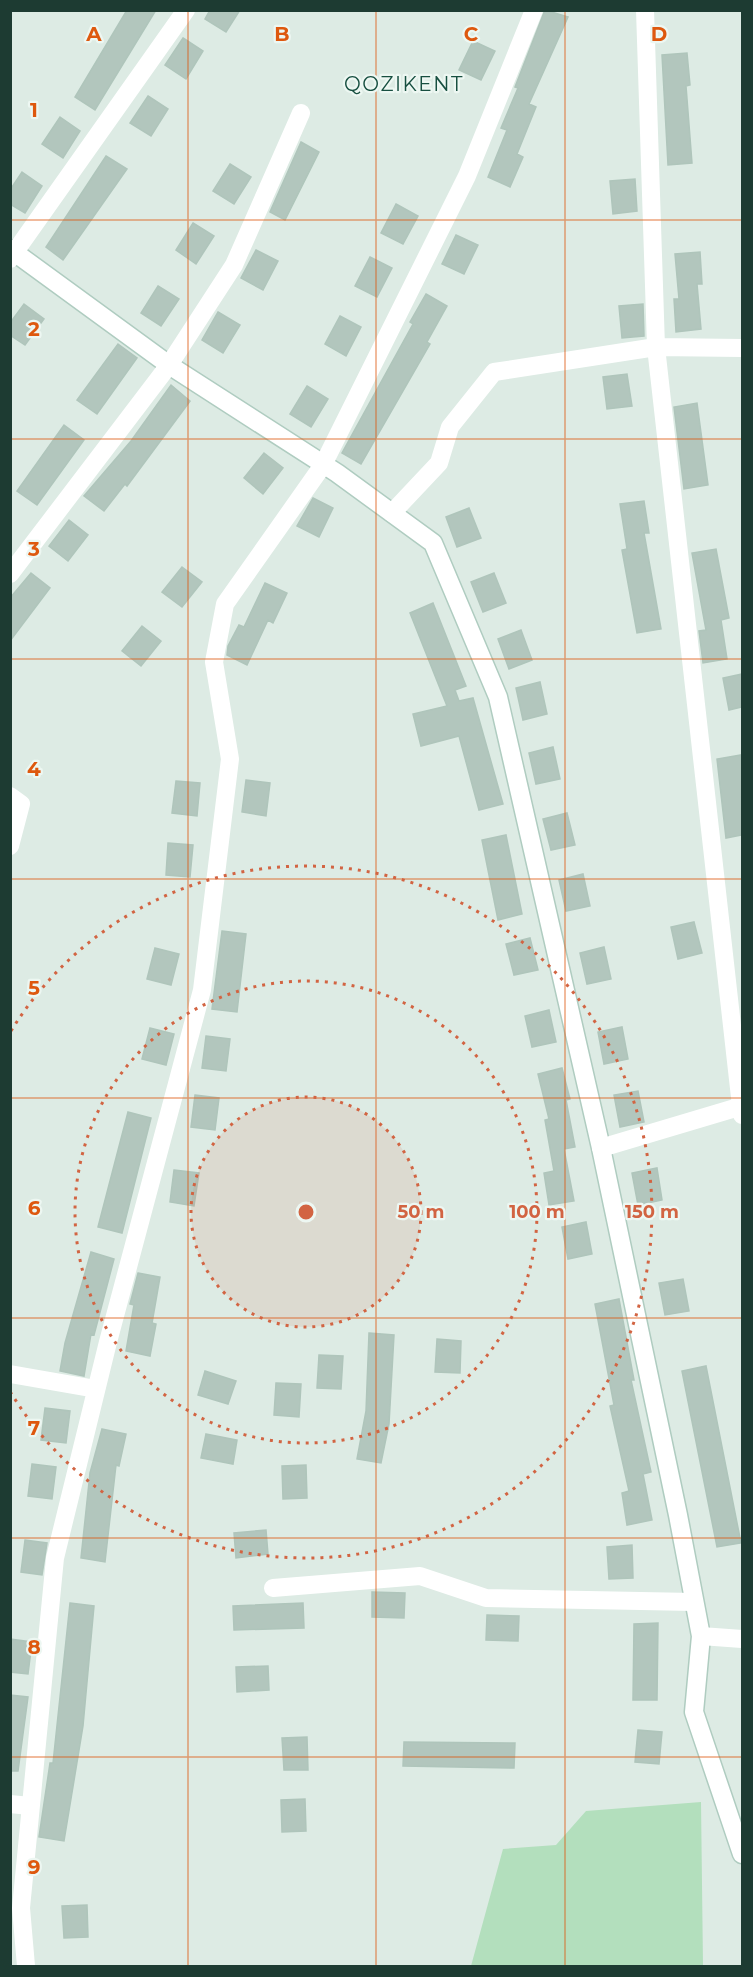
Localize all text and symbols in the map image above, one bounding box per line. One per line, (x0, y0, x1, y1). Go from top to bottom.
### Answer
text: A (85, 22, 102, 46)
text: B (274, 22, 290, 46)
text: C (464, 22, 479, 46)
text: D (651, 22, 667, 46)
district label: QOZIKENT (344, 72, 464, 96)
text: 1 (30, 98, 38, 122)
text: 2 (28, 317, 40, 341)
text: 3 (27, 537, 40, 561)
text: 4 (27, 757, 41, 781)
text: 5 (28, 976, 40, 1000)
text: 6 (28, 1196, 41, 1220)
text: 50 m (398, 1201, 444, 1223)
text: 100 m (509, 1201, 565, 1223)
text: 150 m (625, 1201, 679, 1223)
centre of rings (296, 1202, 316, 1222)
text: 7 (28, 1416, 40, 1440)
text: 8 (27, 1635, 41, 1659)
text: 9 (28, 1855, 40, 1879)

